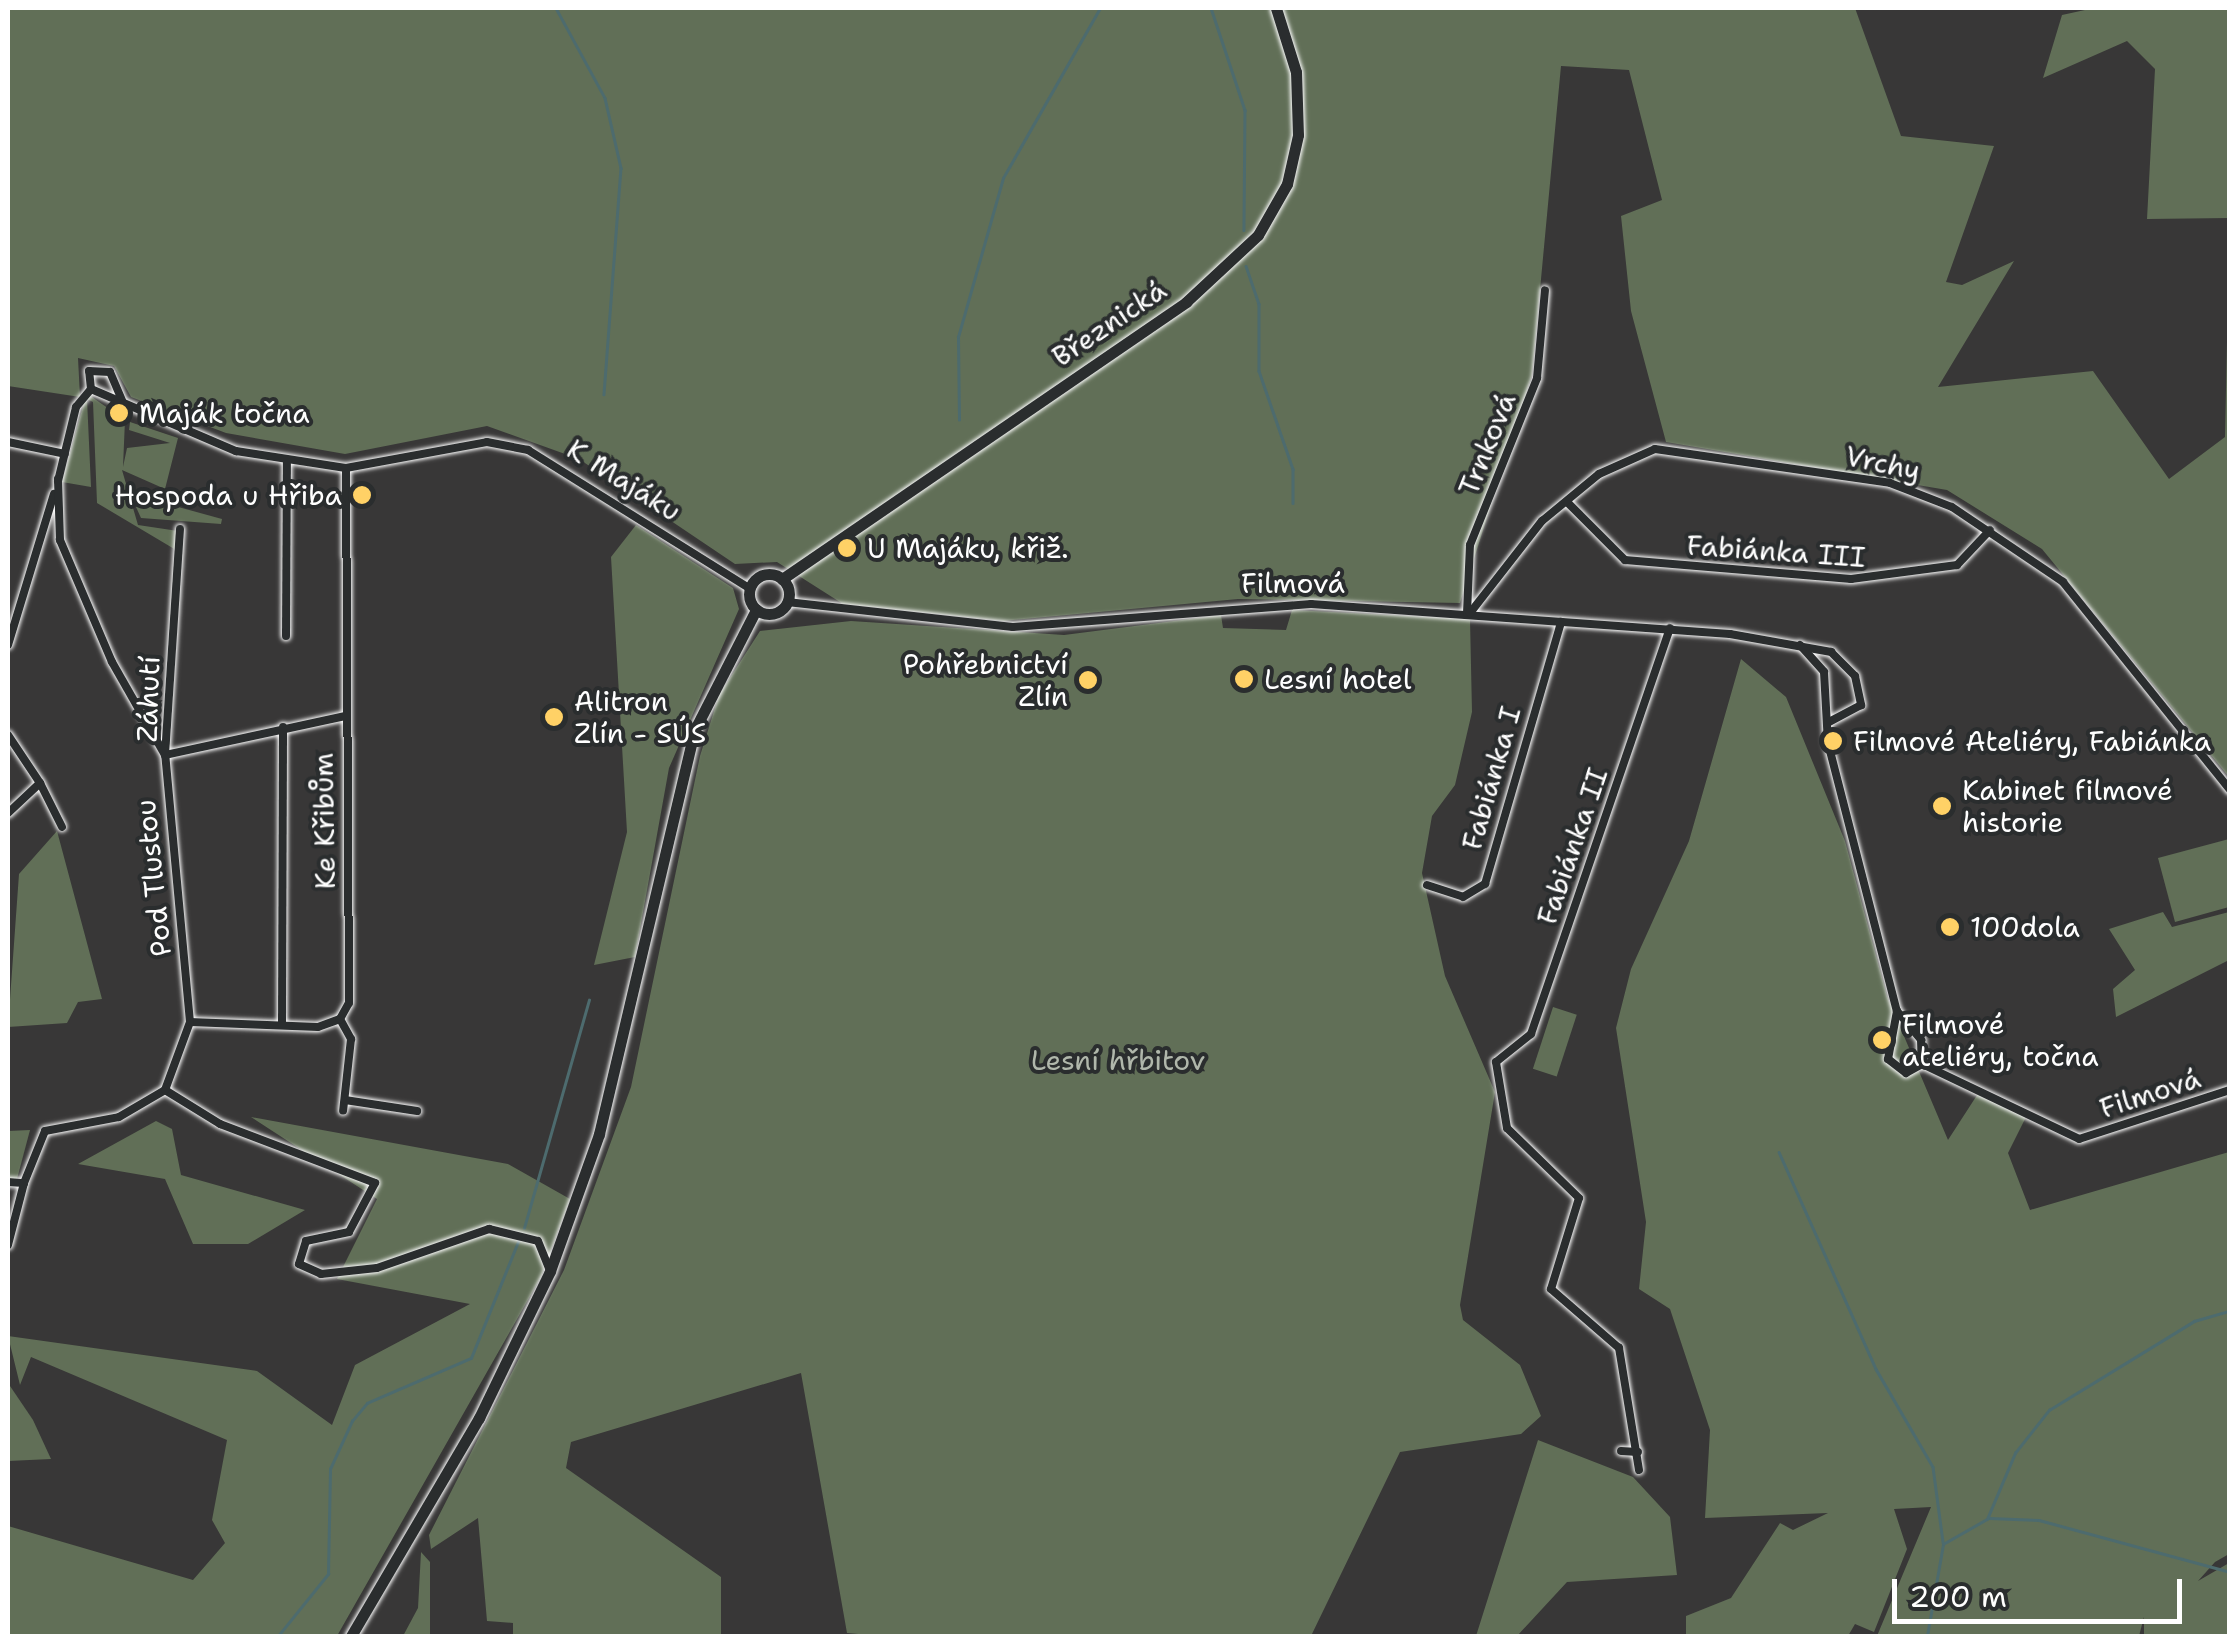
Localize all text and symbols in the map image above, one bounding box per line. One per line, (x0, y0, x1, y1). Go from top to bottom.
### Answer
street label: Březnická (1046, 273, 1172, 373)
street label: Trnková (1451, 388, 1523, 500)
place label: Maják točna (139, 396, 310, 430)
marker: Maják točna (108, 402, 130, 424)
street label: K Majáku (561, 432, 687, 528)
street label: Vrchy (1842, 439, 1924, 487)
place label: Hospoda u Hřiba (115, 478, 342, 512)
marker: Hospoda u Hřiba (351, 484, 373, 506)
street label: Fabiánka III (1685, 528, 1867, 574)
place label: U Majáku, křiž. (867, 531, 1068, 565)
marker: U Majáku, křiž. (836, 537, 858, 559)
street label: Filmová (1241, 566, 1345, 600)
place label: Pohřebnictví Zlín (903, 647, 1068, 713)
street label: Záhutí (130, 655, 166, 743)
place label: Lesní hotel (1264, 662, 1411, 696)
marker: Lesní hotel (1233, 668, 1255, 690)
marker: Pohřebnictví Zlín (1077, 669, 1099, 691)
place label: Alitron Zlín - SÚS (574, 684, 706, 750)
street label: Fabiánka I (1455, 702, 1527, 854)
marker: Alitron Zlín - SÚS (543, 706, 565, 728)
place label: Filmové Ateliéry, Fabiánka (1853, 724, 2211, 758)
marker: Filmové Ateliéry, Fabiánka (1822, 730, 1844, 752)
street label: Ke Křibům (306, 752, 342, 890)
street label: Fabiánka II (1530, 763, 1614, 929)
place label: Kabinet filmové historie (1962, 773, 2173, 839)
marker: Kabinet filmové historie (1931, 795, 1953, 817)
street label: Pod Tlustou (128, 798, 178, 958)
place label: 100dola (1970, 910, 2080, 944)
marker: 100dola (1939, 916, 1961, 938)
place label: Filmové ateliéry, točna (1902, 1007, 2099, 1073)
marker: Filmové ateliéry, točna (1871, 1029, 1893, 1051)
park label: Lesní hřbitov (1031, 1043, 1205, 1077)
street label: Filmová (2095, 1061, 2205, 1125)
scale bar (1897, 1559, 2187, 1621)
text: 200 m (1909, 1576, 2007, 1617)

